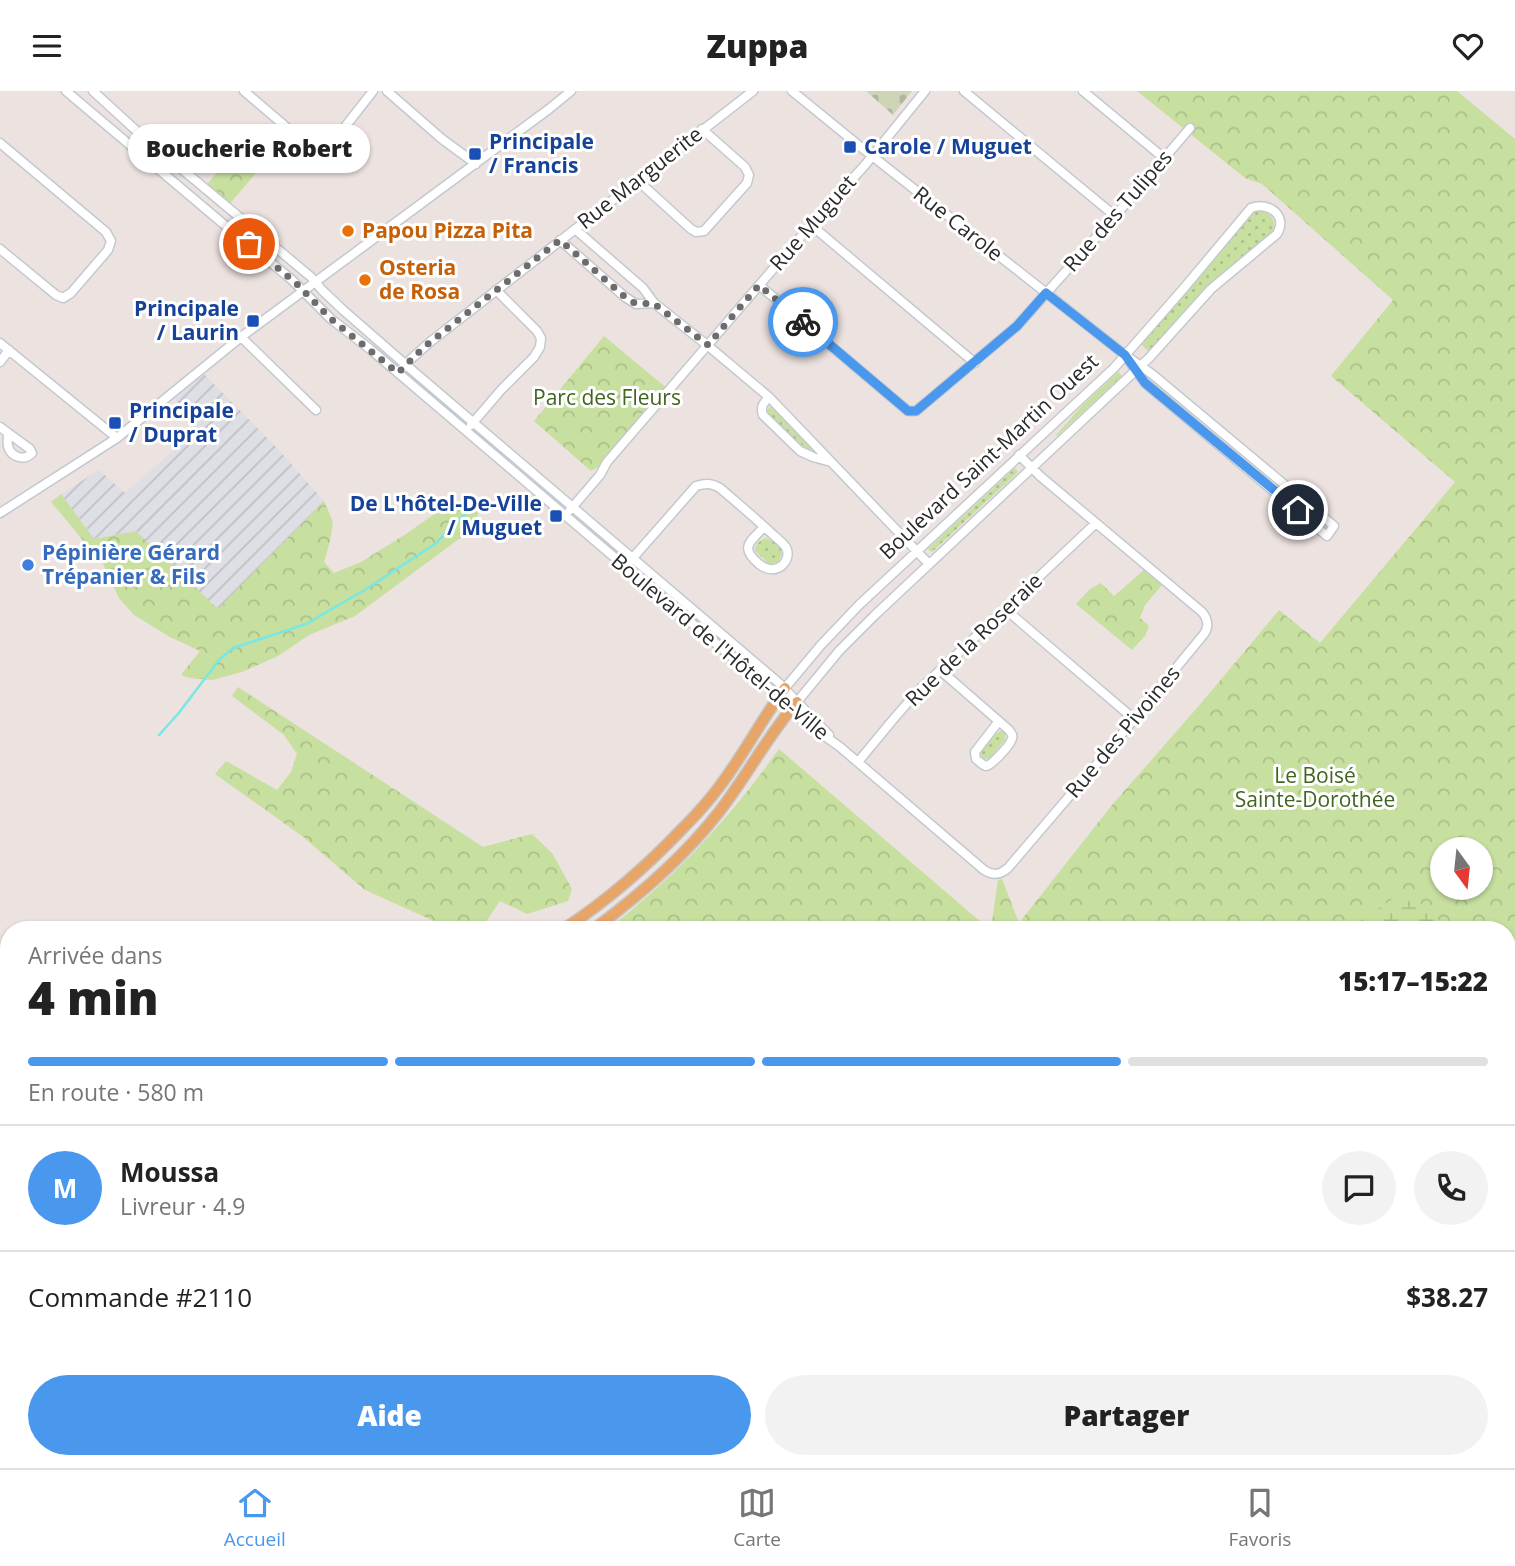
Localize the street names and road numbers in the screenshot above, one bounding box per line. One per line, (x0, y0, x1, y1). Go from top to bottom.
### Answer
street label: Rue Marguerite (571, 120, 708, 235)
street label: Rue des Tulipes (1057, 143, 1178, 277)
street label: Rue Muguet (763, 168, 862, 276)
street label: Rue Carole (908, 179, 1009, 267)
street label: Boulevard Saint-Martin Ouest (873, 347, 1104, 565)
street label: Boulevard de l'Hôtel-de-Ville (606, 547, 835, 746)
street label: Rue de la Roseraie (899, 567, 1048, 712)
street label: Rue des Pivoines (1059, 659, 1186, 803)

